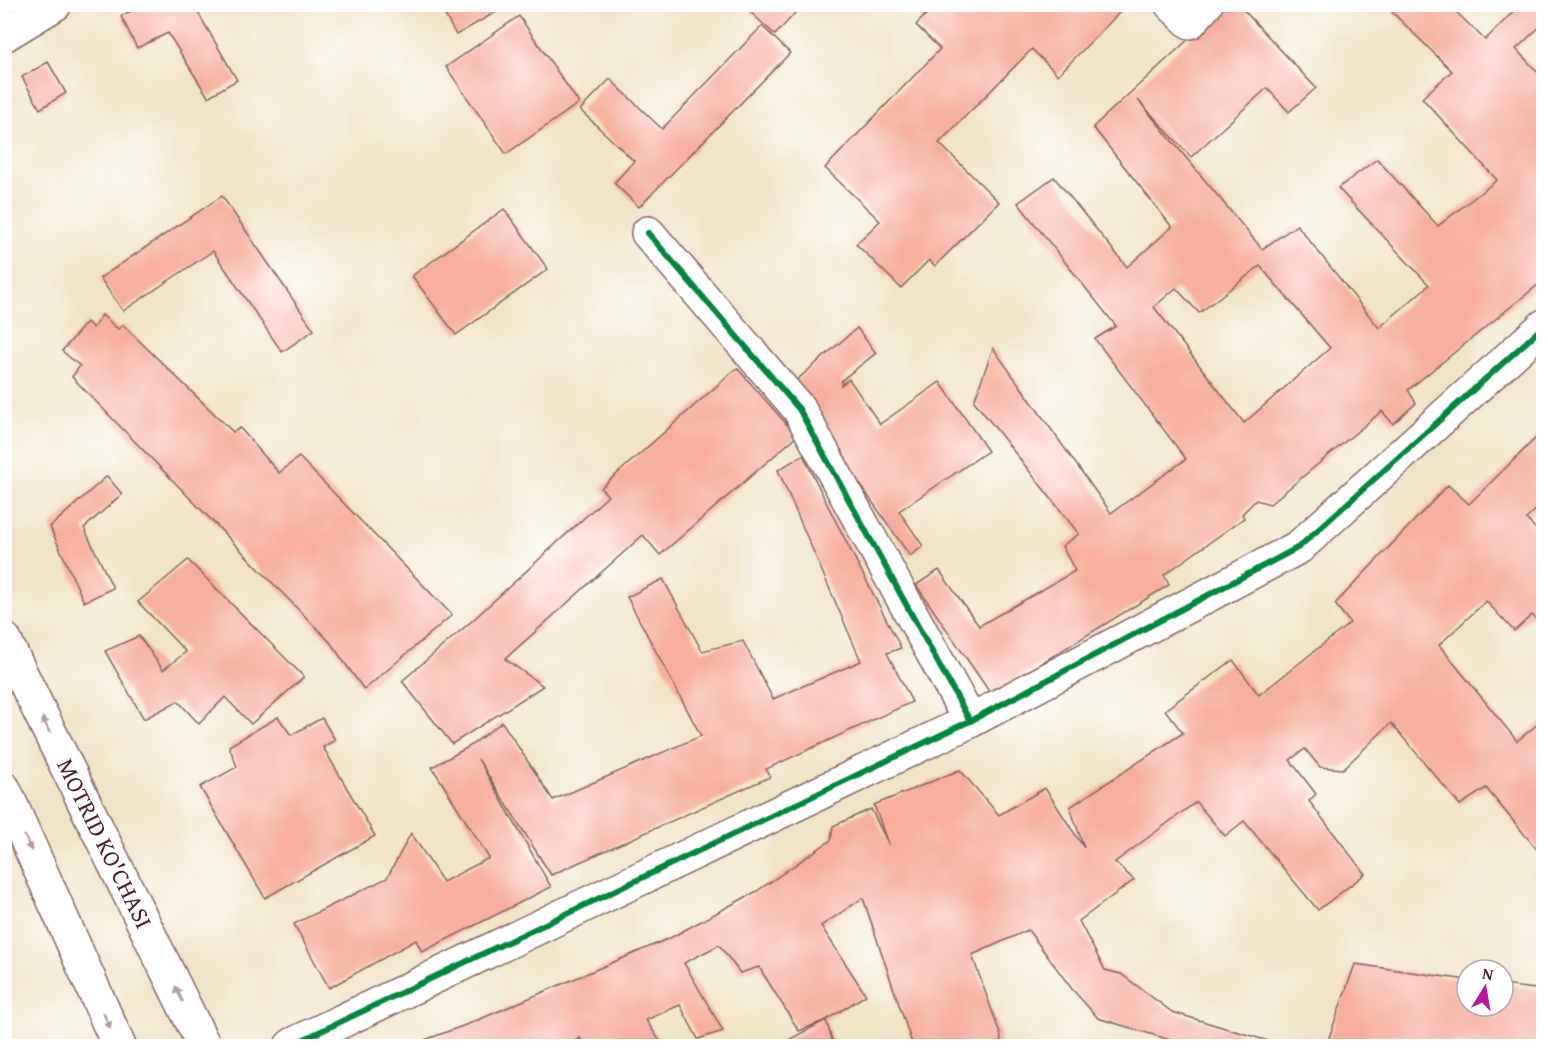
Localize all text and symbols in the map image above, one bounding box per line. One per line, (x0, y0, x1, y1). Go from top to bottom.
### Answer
one-way arrow (42, 716, 51, 733)
street label: MOTRID KO'CHASI (48, 752, 162, 934)
one-way arrow (24, 834, 33, 851)
north arrow (1455, 958, 1515, 1018)
text: N (1480, 960, 1496, 986)
one-way arrow (174, 985, 184, 1003)
one-way arrow (103, 1012, 112, 1029)

